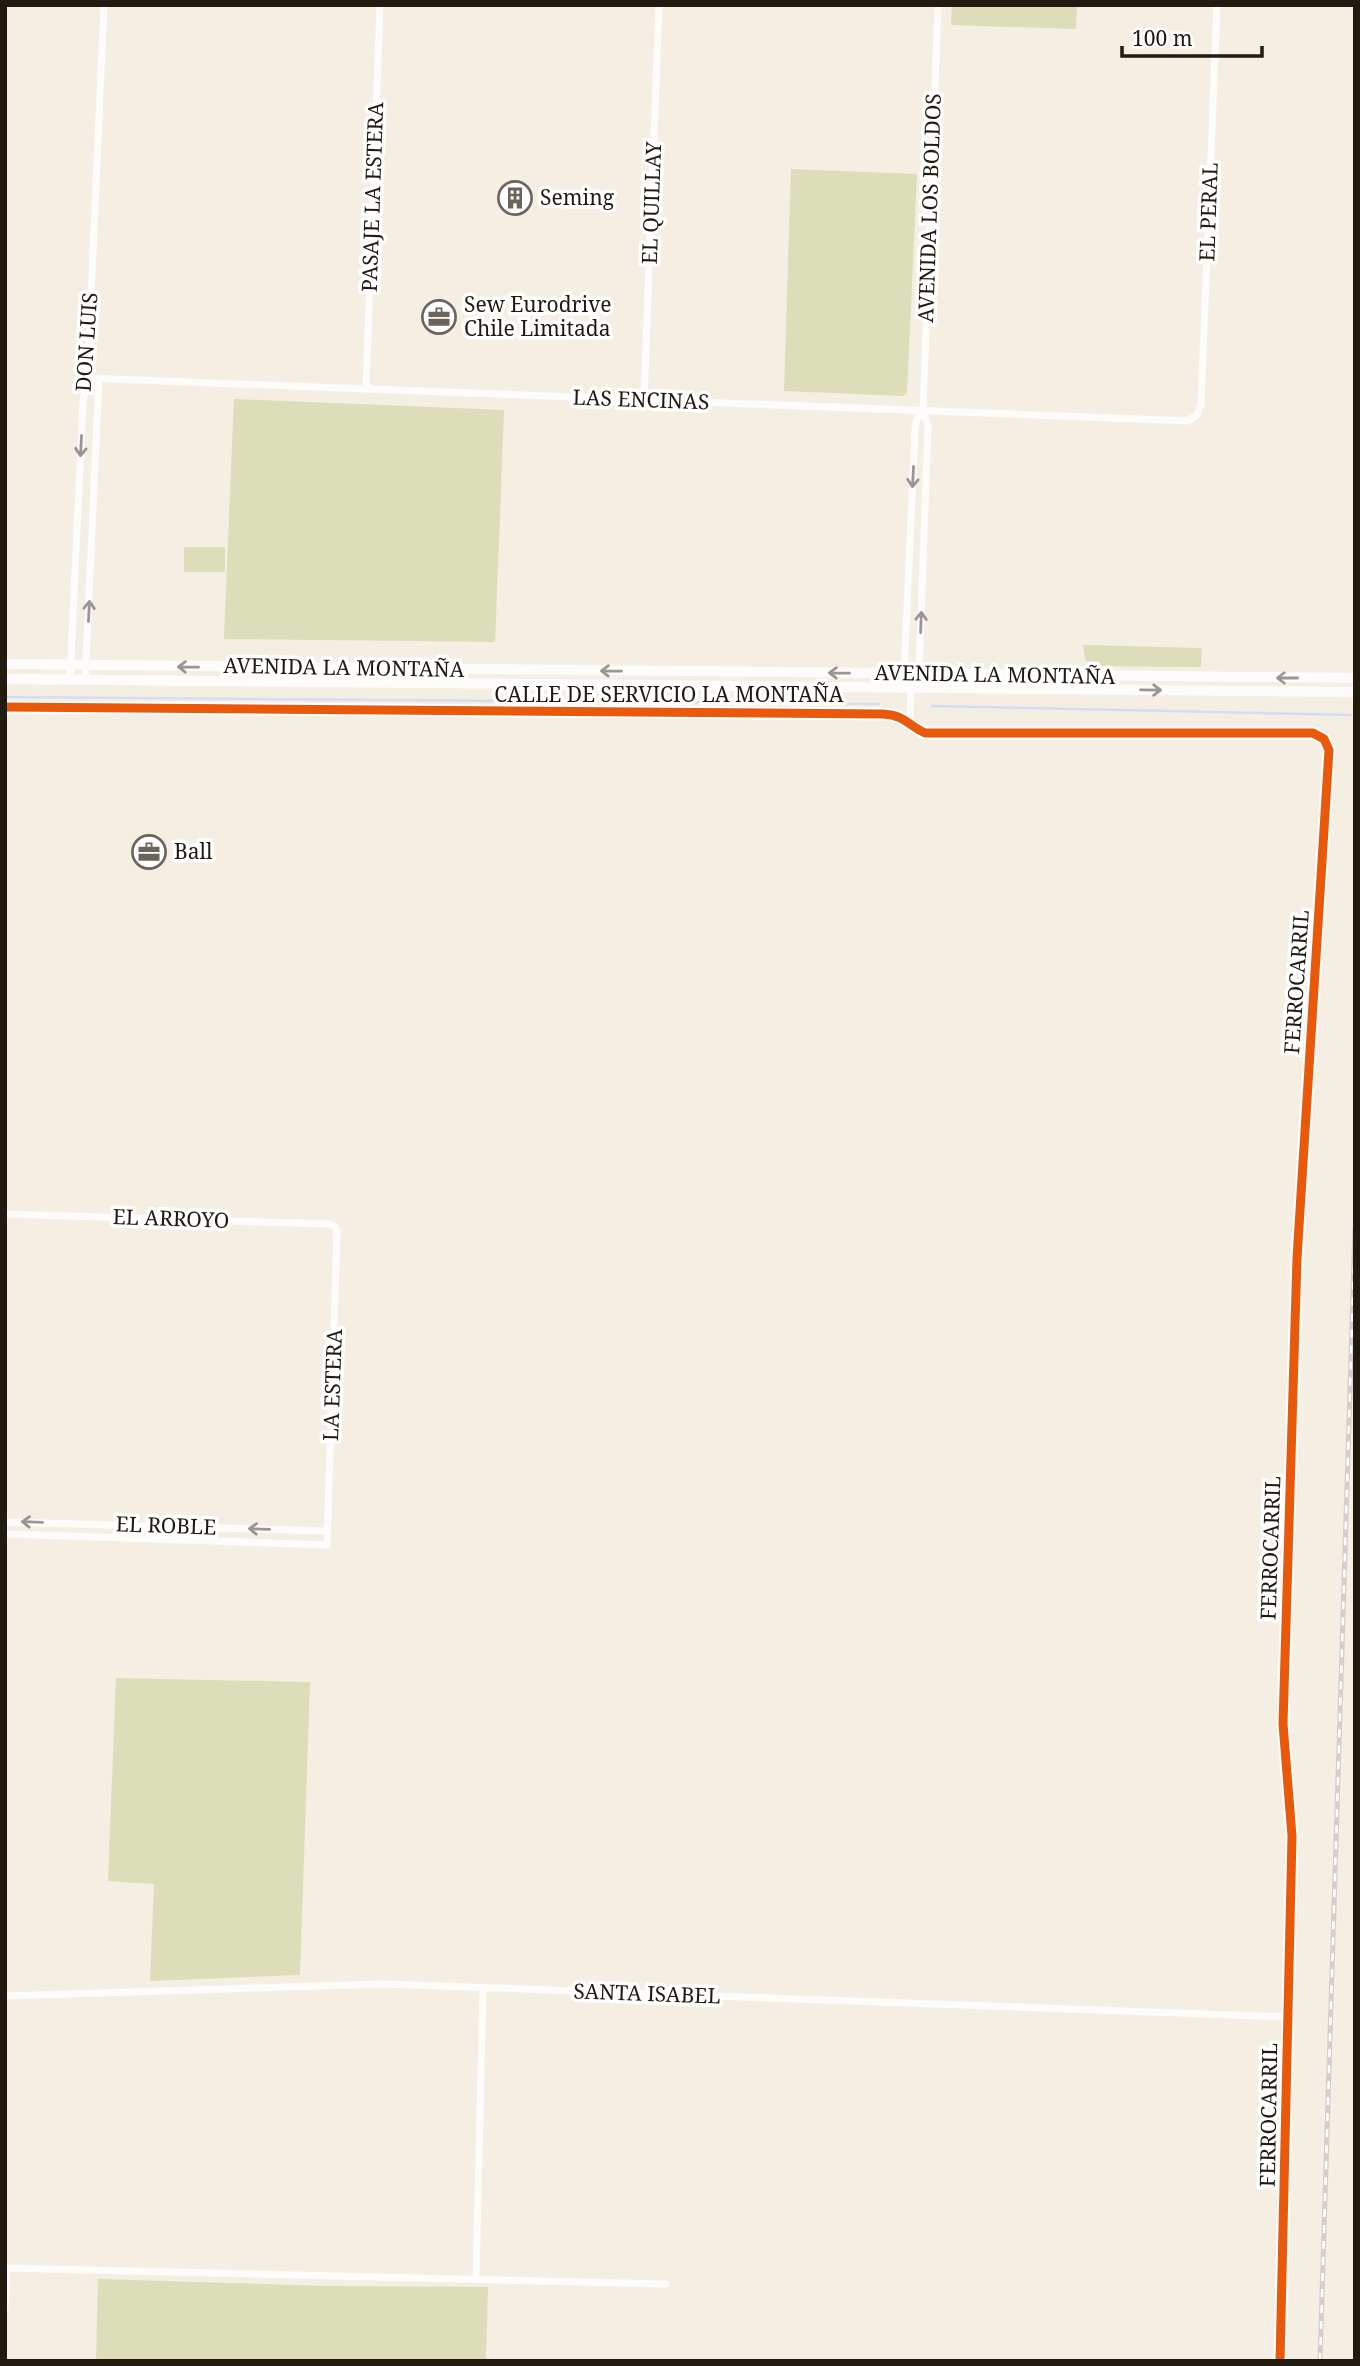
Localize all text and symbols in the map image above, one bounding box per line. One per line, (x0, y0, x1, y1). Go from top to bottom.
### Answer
scale bar (1122, 14, 1262, 58)
text: 100 m (1132, 24, 1193, 52)
street label: AVENIDA LOS BOLDOS (911, 93, 947, 323)
street label: PASAJE LA ESTERA (355, 101, 389, 293)
street label: EL QUILLAY (635, 140, 667, 265)
street label: EL PERAL (1192, 162, 1224, 262)
building icon: Seming (496, 179, 534, 217)
place label: Seming (540, 183, 615, 211)
place label: Sew Eurodrive Chile Limitada (464, 290, 612, 342)
street label: DON LUIS (69, 291, 103, 393)
office icon: Sew Eurodrive Chile Limitada (420, 298, 458, 336)
street label: LAS ENCINAS (572, 383, 710, 415)
one-way arrow (74, 434, 87, 457)
one-way arrow (907, 465, 920, 488)
one-way arrow (83, 600, 96, 623)
one-way arrow (915, 611, 928, 634)
street label: AVENIDA LA MONTAÑA (223, 651, 465, 683)
street label: AVENIDA LA MONTAÑA (874, 658, 1116, 690)
one-way arrow (176, 660, 199, 673)
one-way arrow (600, 664, 623, 678)
one-way arrow (827, 666, 850, 680)
one-way arrow (1275, 671, 1298, 685)
street label: CALLE DE SERVICIO LA MONTAÑA (494, 680, 844, 708)
one-way arrow (1140, 683, 1163, 697)
office icon: Ball (130, 833, 168, 871)
place label: Ball (174, 837, 213, 865)
street label: FERROCARRIL (1277, 909, 1315, 1055)
street label: EL ARROYO (112, 1202, 230, 1234)
street label: LA ESTERA (316, 1328, 348, 1441)
street label: FERROCARRIL (1253, 1475, 1287, 1621)
street label: EL ROBLE (115, 1509, 217, 1541)
one-way arrow (21, 1516, 44, 1529)
one-way arrow (248, 1523, 271, 1536)
street label: SANTA ISABEL (573, 1976, 721, 2010)
street label: FERROCARRIL (1253, 2043, 1283, 2187)

